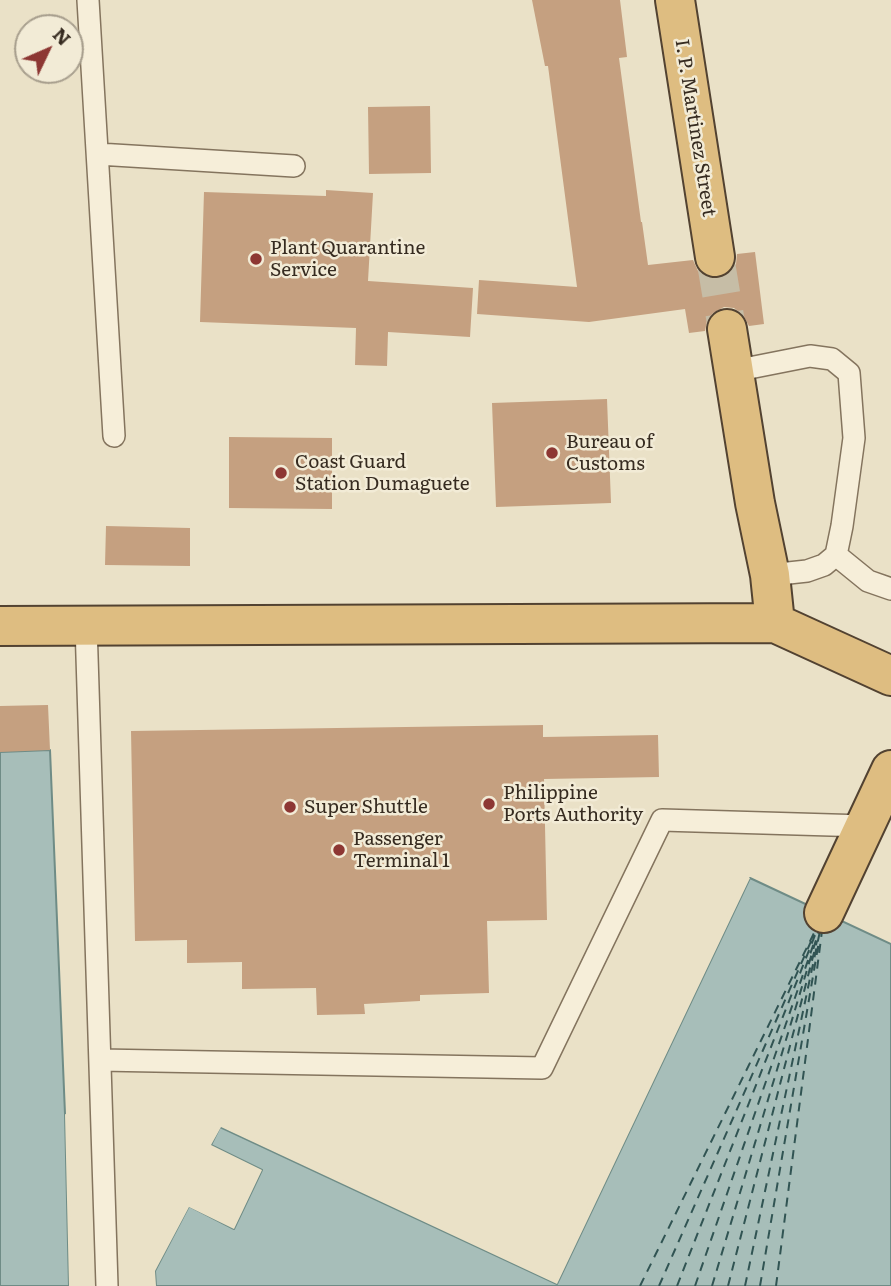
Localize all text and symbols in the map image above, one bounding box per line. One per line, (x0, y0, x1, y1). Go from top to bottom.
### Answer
north arrow (14, 14, 84, 84)
text: N (47, 20, 78, 51)
street label: I. P. Martinez Street (670, 38, 720, 218)
place label: Plant Quarantine Service (270, 237, 425, 281)
marker: Plant Quarantine Service (248, 251, 264, 267)
place label: Bureau of Customs (566, 431, 653, 475)
marker: Bureau of Customs (544, 445, 560, 461)
place label: Coast Guard Station Dumaguete (295, 451, 470, 495)
marker: Coast Guard Station Dumaguete (273, 465, 289, 481)
place label: Philippine Ports Authority (503, 782, 643, 826)
place label: Super Shuttle (304, 796, 428, 818)
marker: Philippine Ports Authority (481, 796, 497, 812)
marker: Super Shuttle (282, 799, 298, 815)
place label: Passenger Terminal 1 (353, 828, 450, 872)
marker: Passenger Terminal 1 (331, 842, 347, 858)

